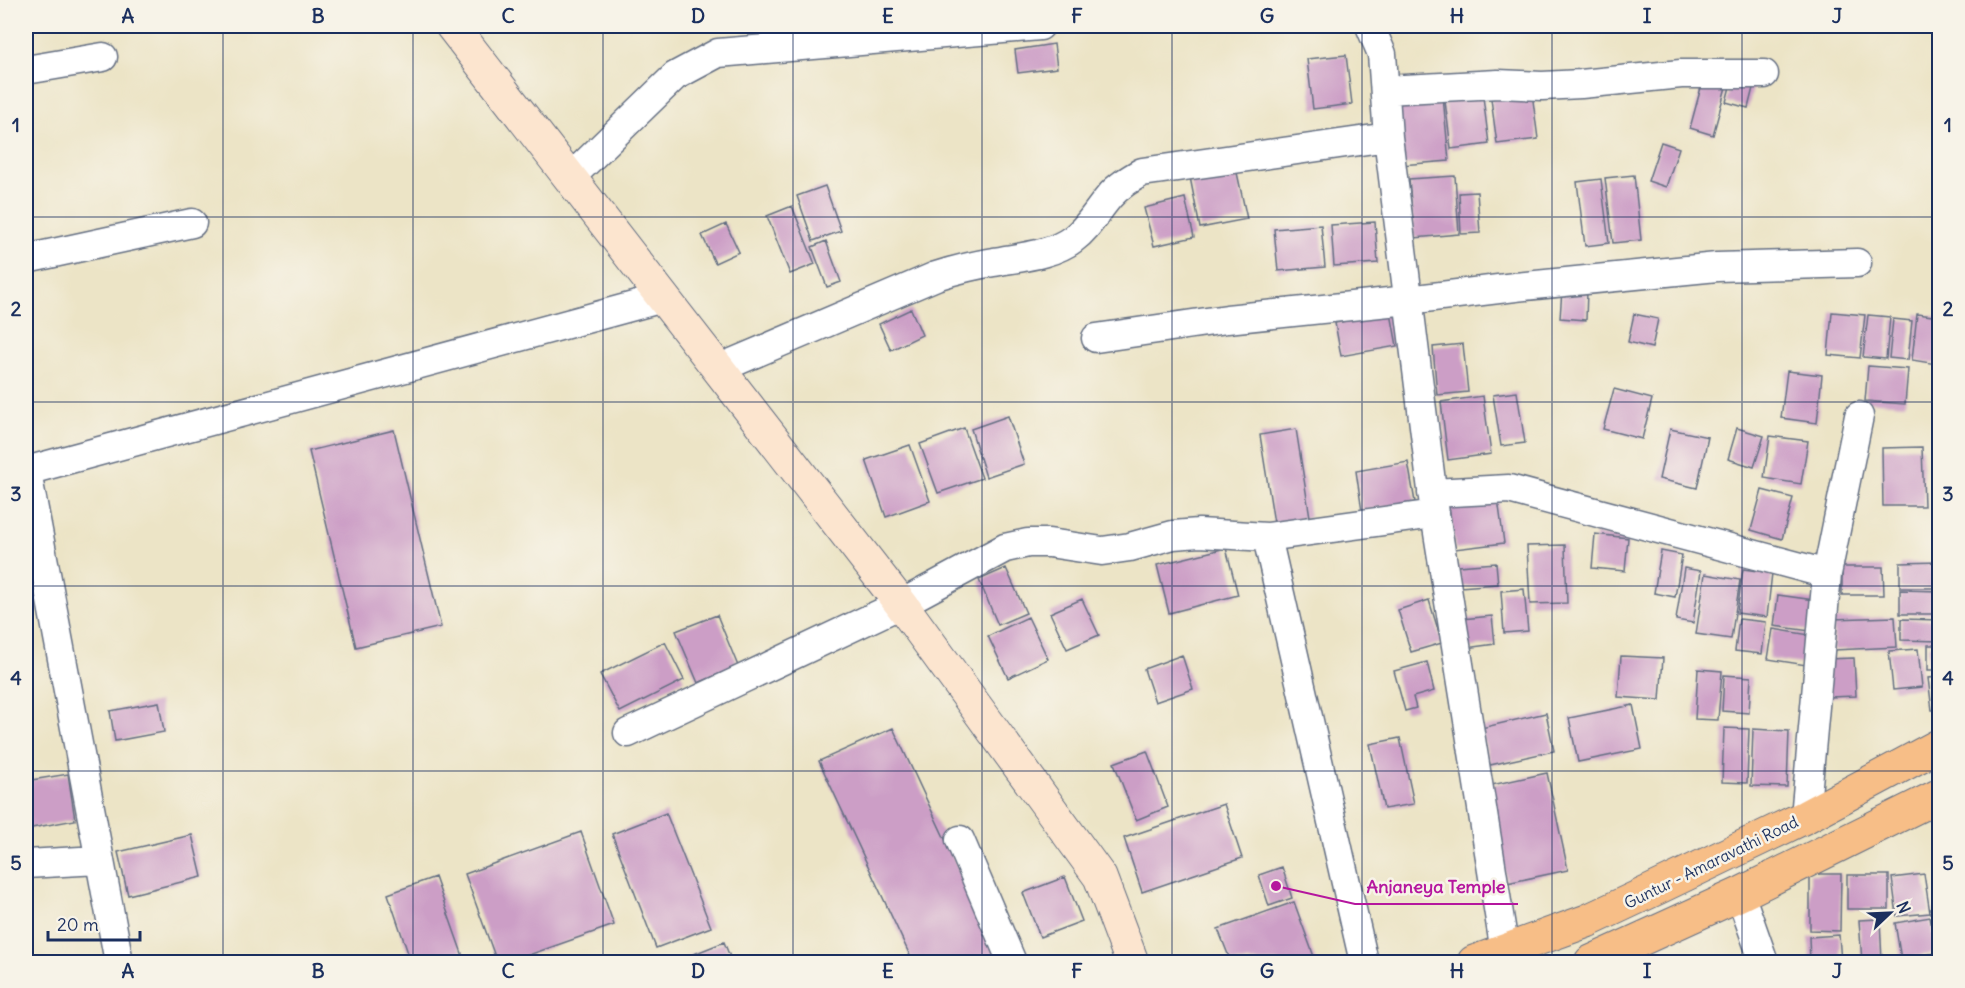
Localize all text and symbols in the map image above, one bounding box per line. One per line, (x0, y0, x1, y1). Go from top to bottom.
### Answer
text: A (122, 3, 135, 28)
text: B (311, 3, 325, 28)
text: C (501, 3, 515, 28)
text: D (691, 3, 705, 28)
text: E (882, 3, 894, 28)
text: F (1071, 3, 1083, 28)
text: G (1260, 3, 1274, 28)
text: H (1450, 3, 1464, 28)
text: I (1643, 3, 1652, 28)
text: J (1832, 3, 1843, 28)
text: 1 (12, 112, 20, 137)
text: 1 (1944, 112, 1952, 137)
text: 2 (11, 296, 22, 321)
text: 2 (1943, 296, 1954, 321)
text: 3 (10, 481, 22, 506)
text: 3 (1942, 481, 1954, 506)
text: 4 (10, 665, 22, 690)
text: 4 (1942, 665, 1954, 690)
street label: Guntur - Amaravathi Road (1621, 811, 1801, 913)
text: 5 (10, 850, 22, 875)
text: 5 (1942, 850, 1954, 875)
callout: Anjaneya Temple (1355, 868, 1518, 904)
text: Anjaneya Temple (1367, 875, 1506, 898)
north arrow (1860, 883, 1920, 943)
text: N (1892, 898, 1915, 916)
scale bar (48, 904, 140, 942)
text: 20 m (57, 913, 99, 936)
text: A (122, 958, 135, 983)
text: B (311, 958, 325, 983)
text: C (501, 958, 515, 983)
text: D (691, 958, 705, 983)
text: E (882, 958, 894, 983)
text: F (1071, 958, 1083, 983)
text: G (1260, 958, 1274, 983)
text: H (1450, 958, 1464, 983)
text: I (1643, 958, 1652, 983)
text: J (1832, 958, 1843, 983)

